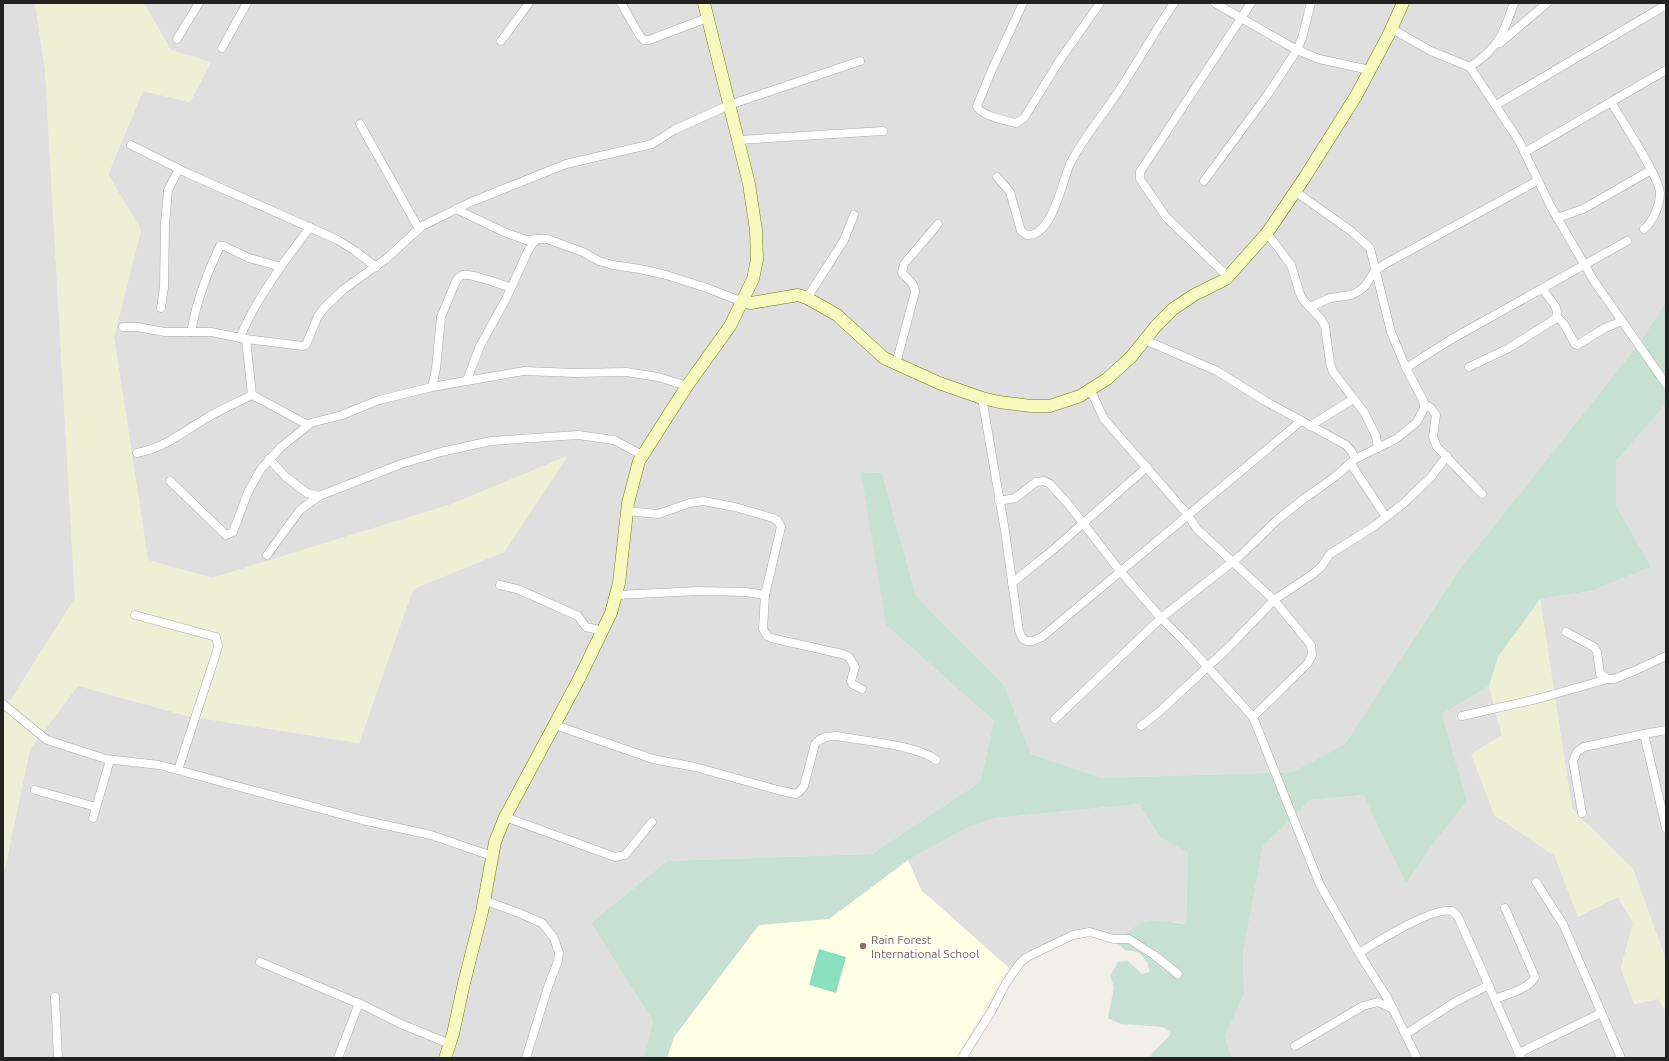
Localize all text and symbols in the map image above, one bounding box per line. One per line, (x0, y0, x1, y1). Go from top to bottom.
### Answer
place label: Rain Forest International School (871, 933, 979, 960)
marker: Rain Forest International School (858, 941, 868, 951)

